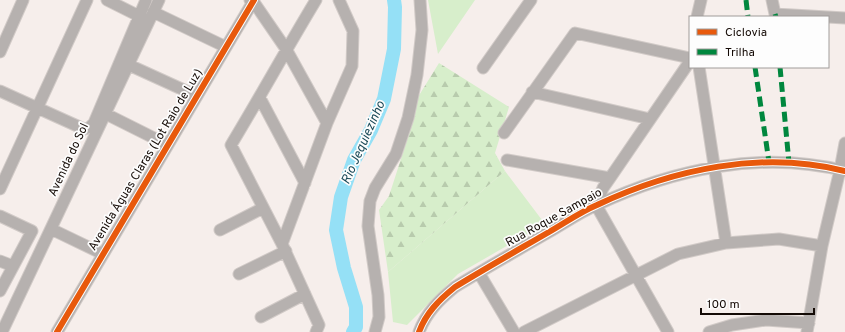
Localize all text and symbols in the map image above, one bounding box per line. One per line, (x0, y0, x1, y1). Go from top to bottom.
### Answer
legend (689, 16, 829, 68)
text: Ciclovia (725, 25, 767, 41)
text: Trilha (725, 45, 755, 61)
street label: Avenida Águas Claras (Lot Raio de Luz) (85, 66, 207, 254)
water label: Rio Jequiezinho (339, 99, 390, 187)
street label: Avenida do Sol (45, 121, 93, 199)
street label: Rua Roque Sampaio (503, 185, 605, 251)
scale bar (701, 290, 814, 316)
text: 100 m (707, 297, 740, 313)

